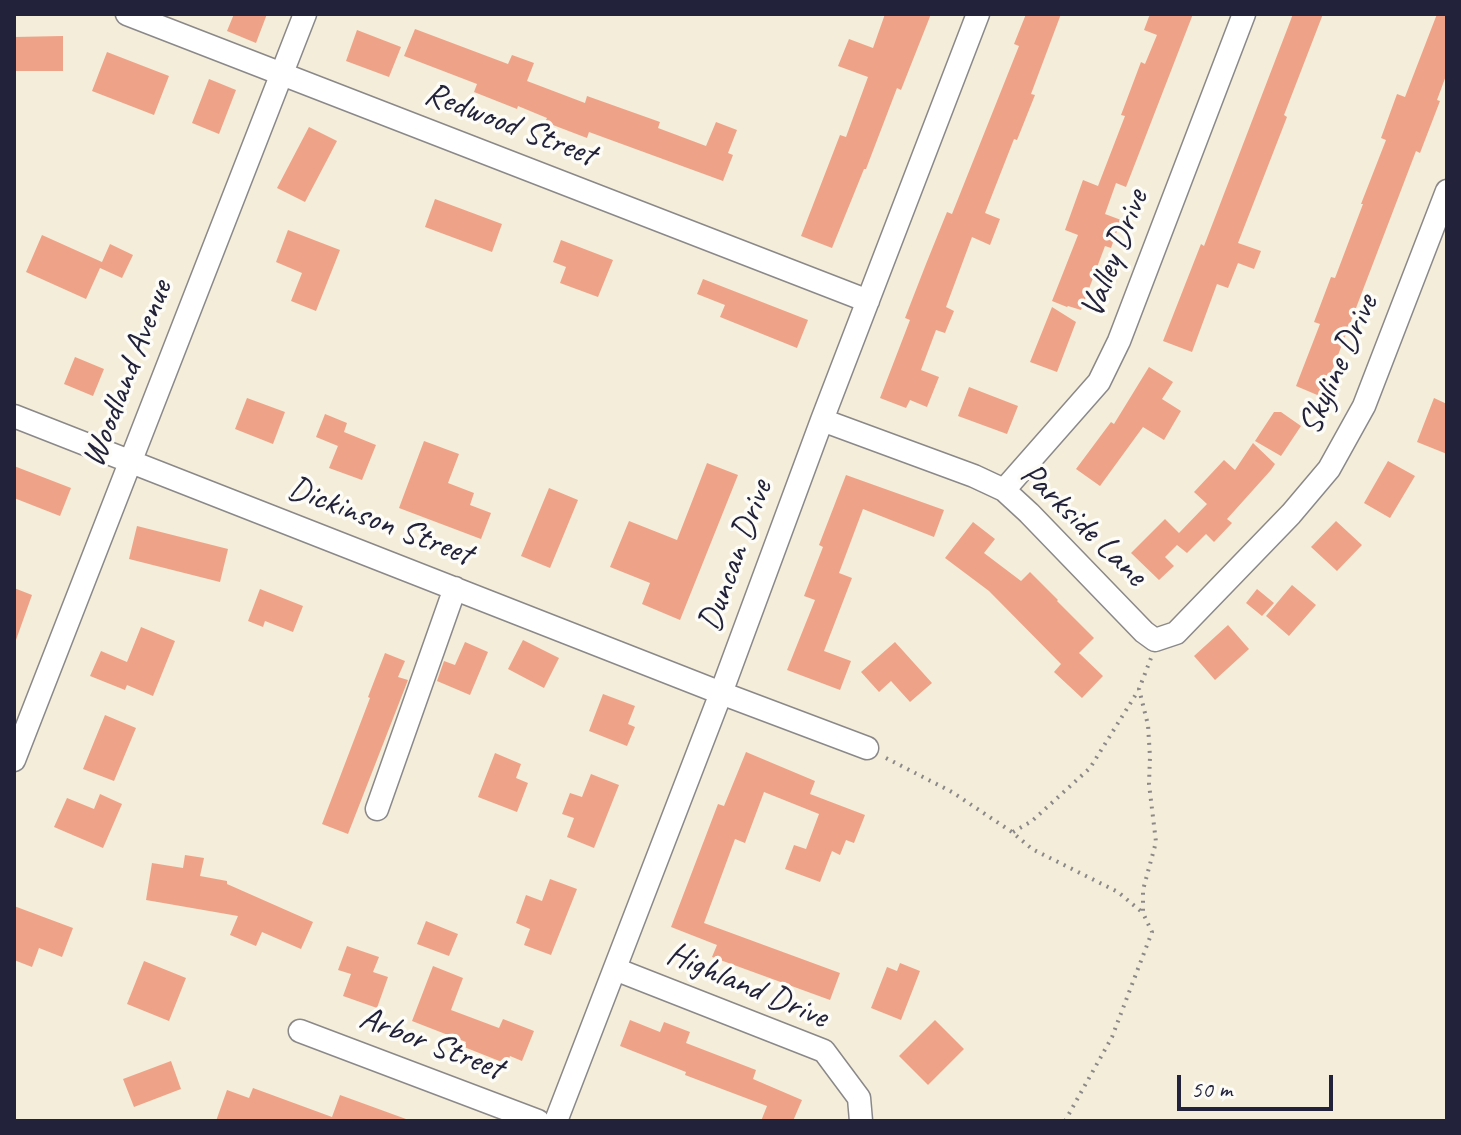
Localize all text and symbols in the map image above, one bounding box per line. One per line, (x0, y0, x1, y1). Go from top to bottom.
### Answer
street label: Redwood Street (419, 74, 601, 176)
street label: Valley Drive (1072, 184, 1158, 324)
street label: Woodland Avenue (74, 275, 182, 473)
street label: Skyline Drive (1290, 289, 1388, 441)
street label: Parkside Lane (1011, 455, 1155, 595)
street label: Dickinson Street (282, 468, 478, 576)
street label: Duncan Drive (690, 475, 782, 637)
street label: Highland Drive (660, 934, 834, 1038)
street label: Arbor Street (354, 998, 508, 1090)
scale bar (1181, 1059, 1337, 1109)
text: 50 m (1191, 1074, 1232, 1104)

